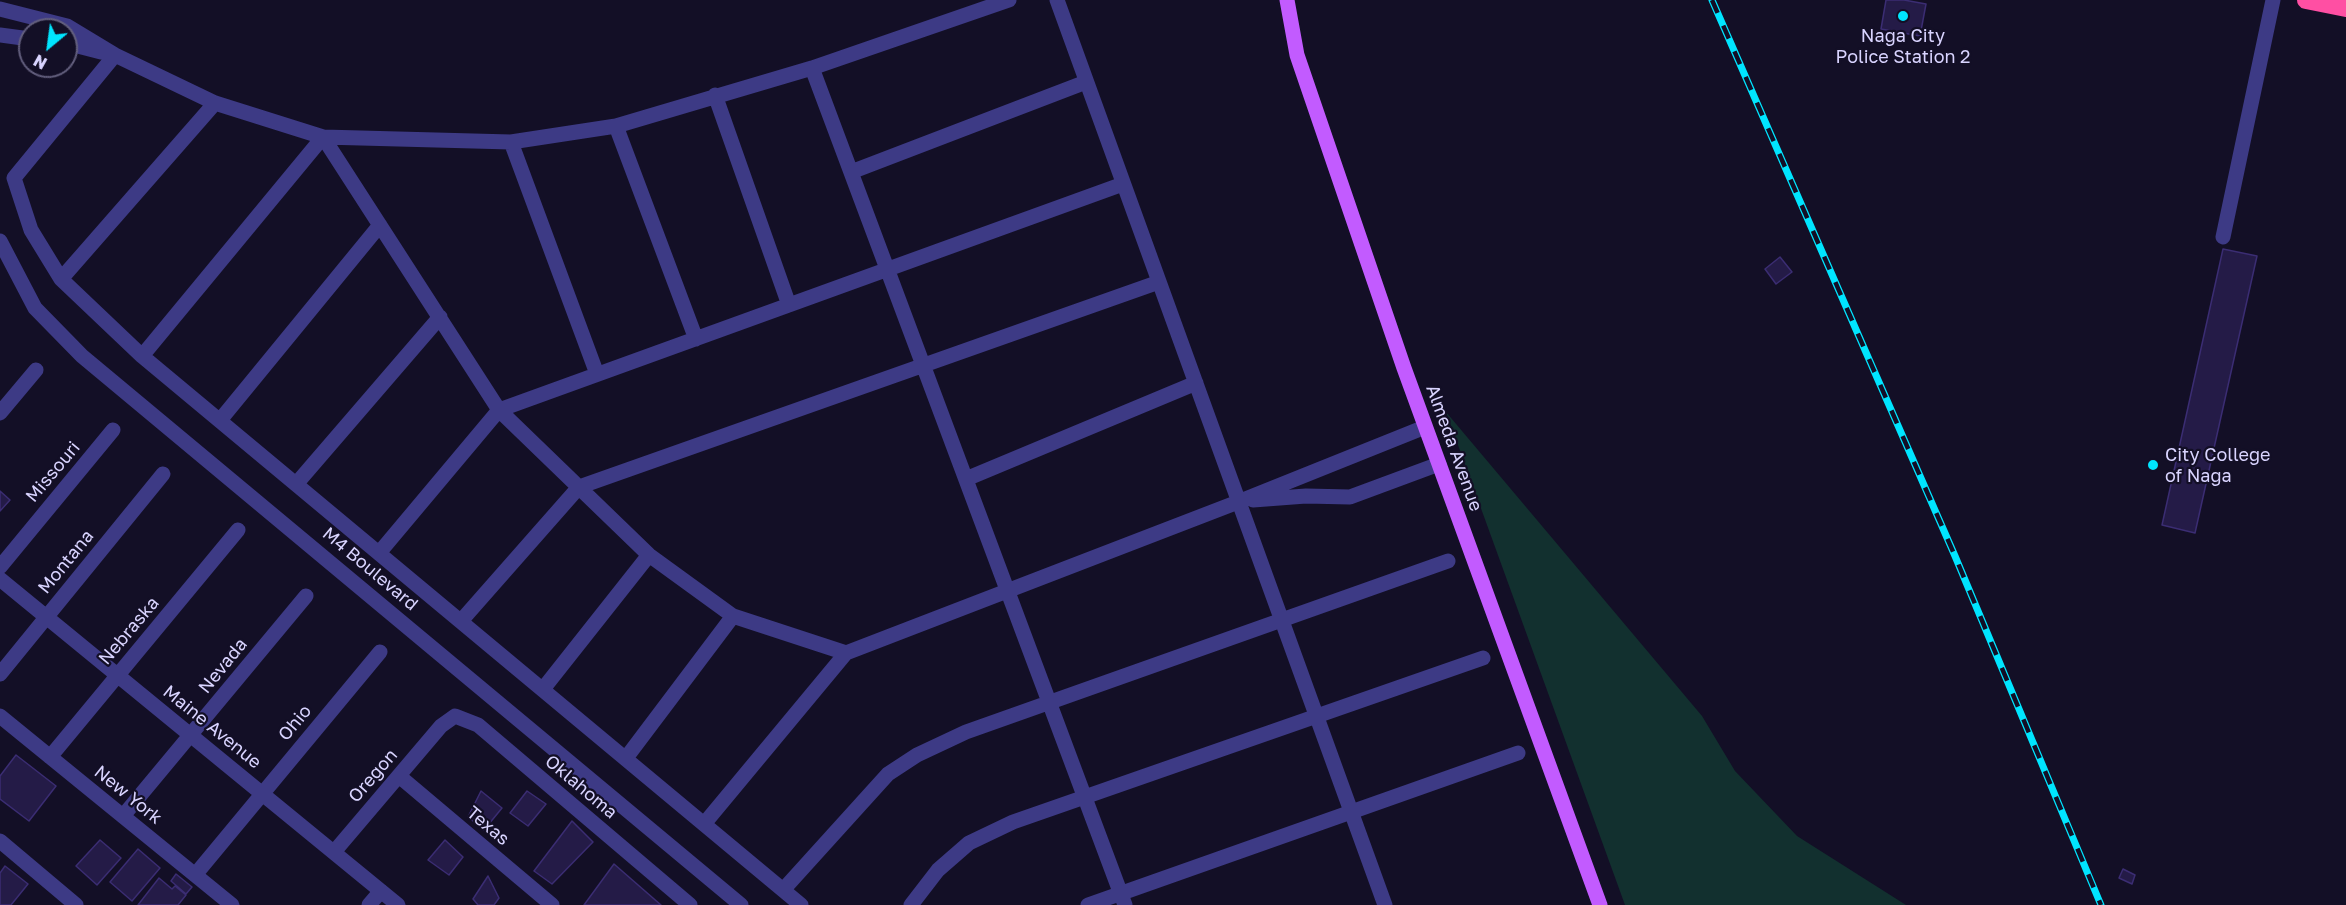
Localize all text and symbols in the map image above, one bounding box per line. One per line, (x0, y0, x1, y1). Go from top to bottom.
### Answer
marker: Naga City Police Station 2 (1896, 9, 1910, 23)
north arrow (18, 18, 78, 78)
place label: Naga City Police Station 2 (1836, 25, 1970, 68)
text: N (30, 50, 50, 74)
street label: Almeda Avenue (1421, 382, 1487, 514)
street label: Missouri (21, 437, 85, 507)
place label: City College of Naga (2165, 444, 2271, 486)
marker: City College of Naga (2146, 458, 2160, 472)
street label: M4 Boulevard (318, 523, 422, 615)
street label: Montana (34, 526, 98, 598)
street label: Nebraska (94, 593, 164, 669)
street label: Nevada (194, 634, 252, 698)
street label: Maine Avenue (159, 681, 265, 773)
street label: Ohio (274, 701, 316, 745)
street label: Oregon (344, 745, 402, 807)
street label: Oklahoma (541, 751, 621, 823)
street label: New York (90, 761, 166, 829)
street label: Texas (462, 802, 514, 850)

